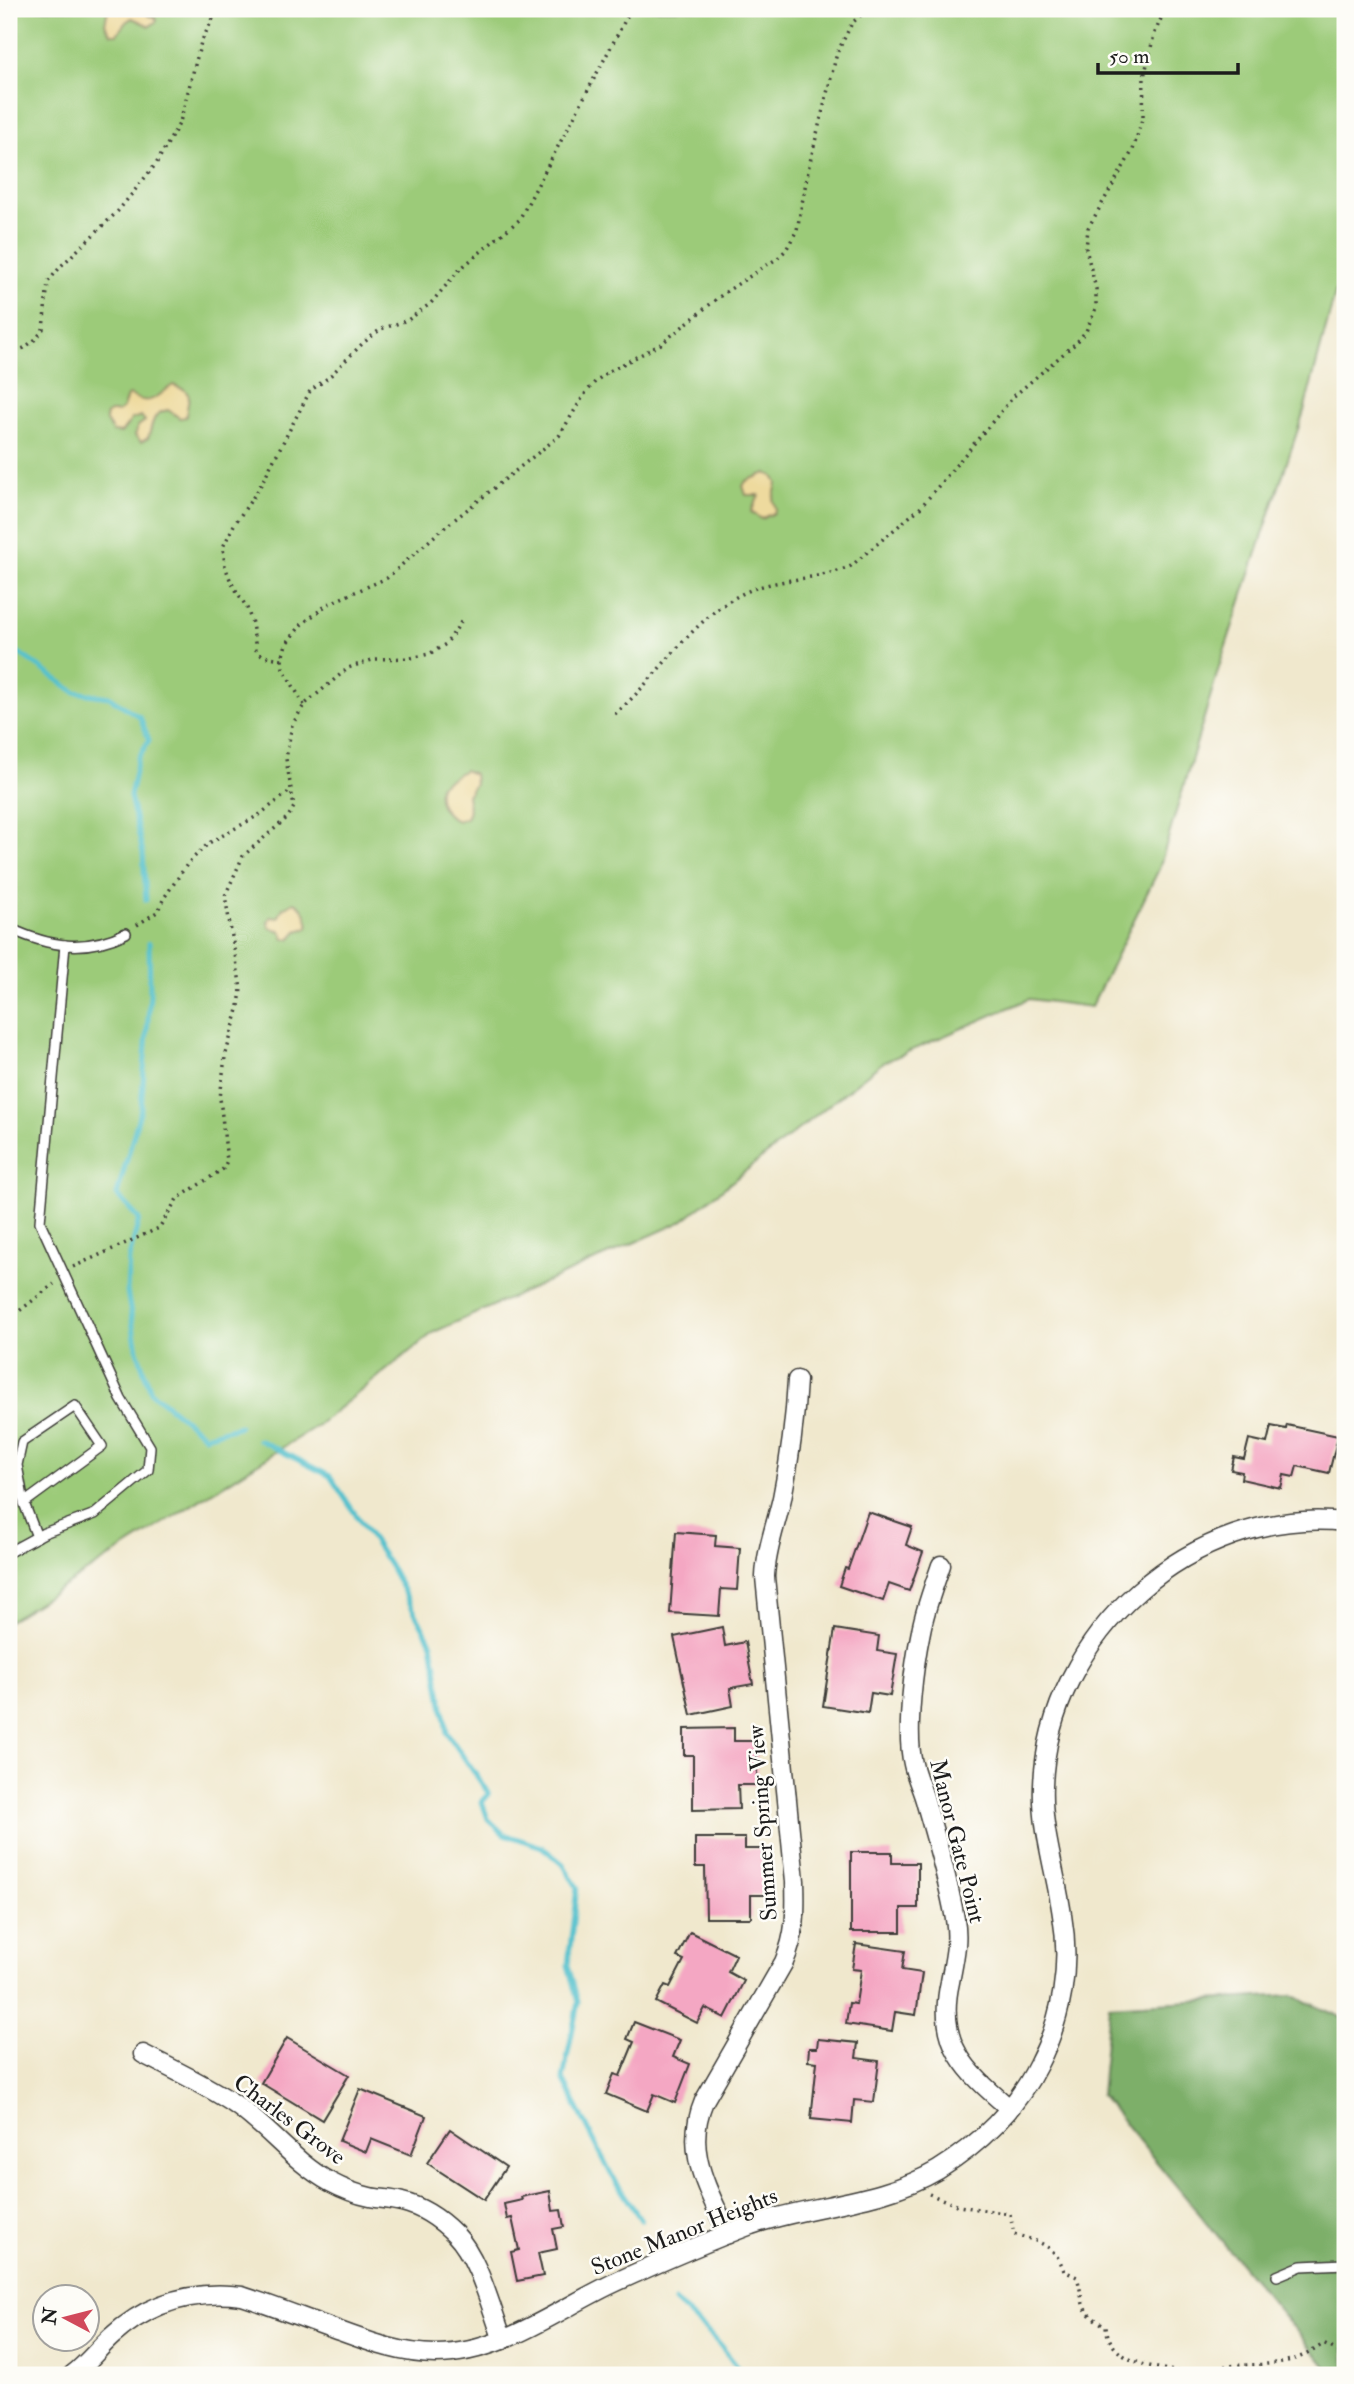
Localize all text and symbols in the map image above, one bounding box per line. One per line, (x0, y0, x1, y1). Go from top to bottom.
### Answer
scale bar (1098, 32, 1238, 76)
text: 50 m (1109, 43, 1150, 70)
street label: Summer Spring View (741, 1723, 785, 1922)
street label: Manor Gate Point (923, 1756, 992, 1926)
street label: Charles Grove (228, 2068, 352, 2171)
street label: Stone Manor Heights (587, 2181, 782, 2282)
north arrow (32, 2282, 102, 2352)
text: N (37, 2305, 63, 2327)

